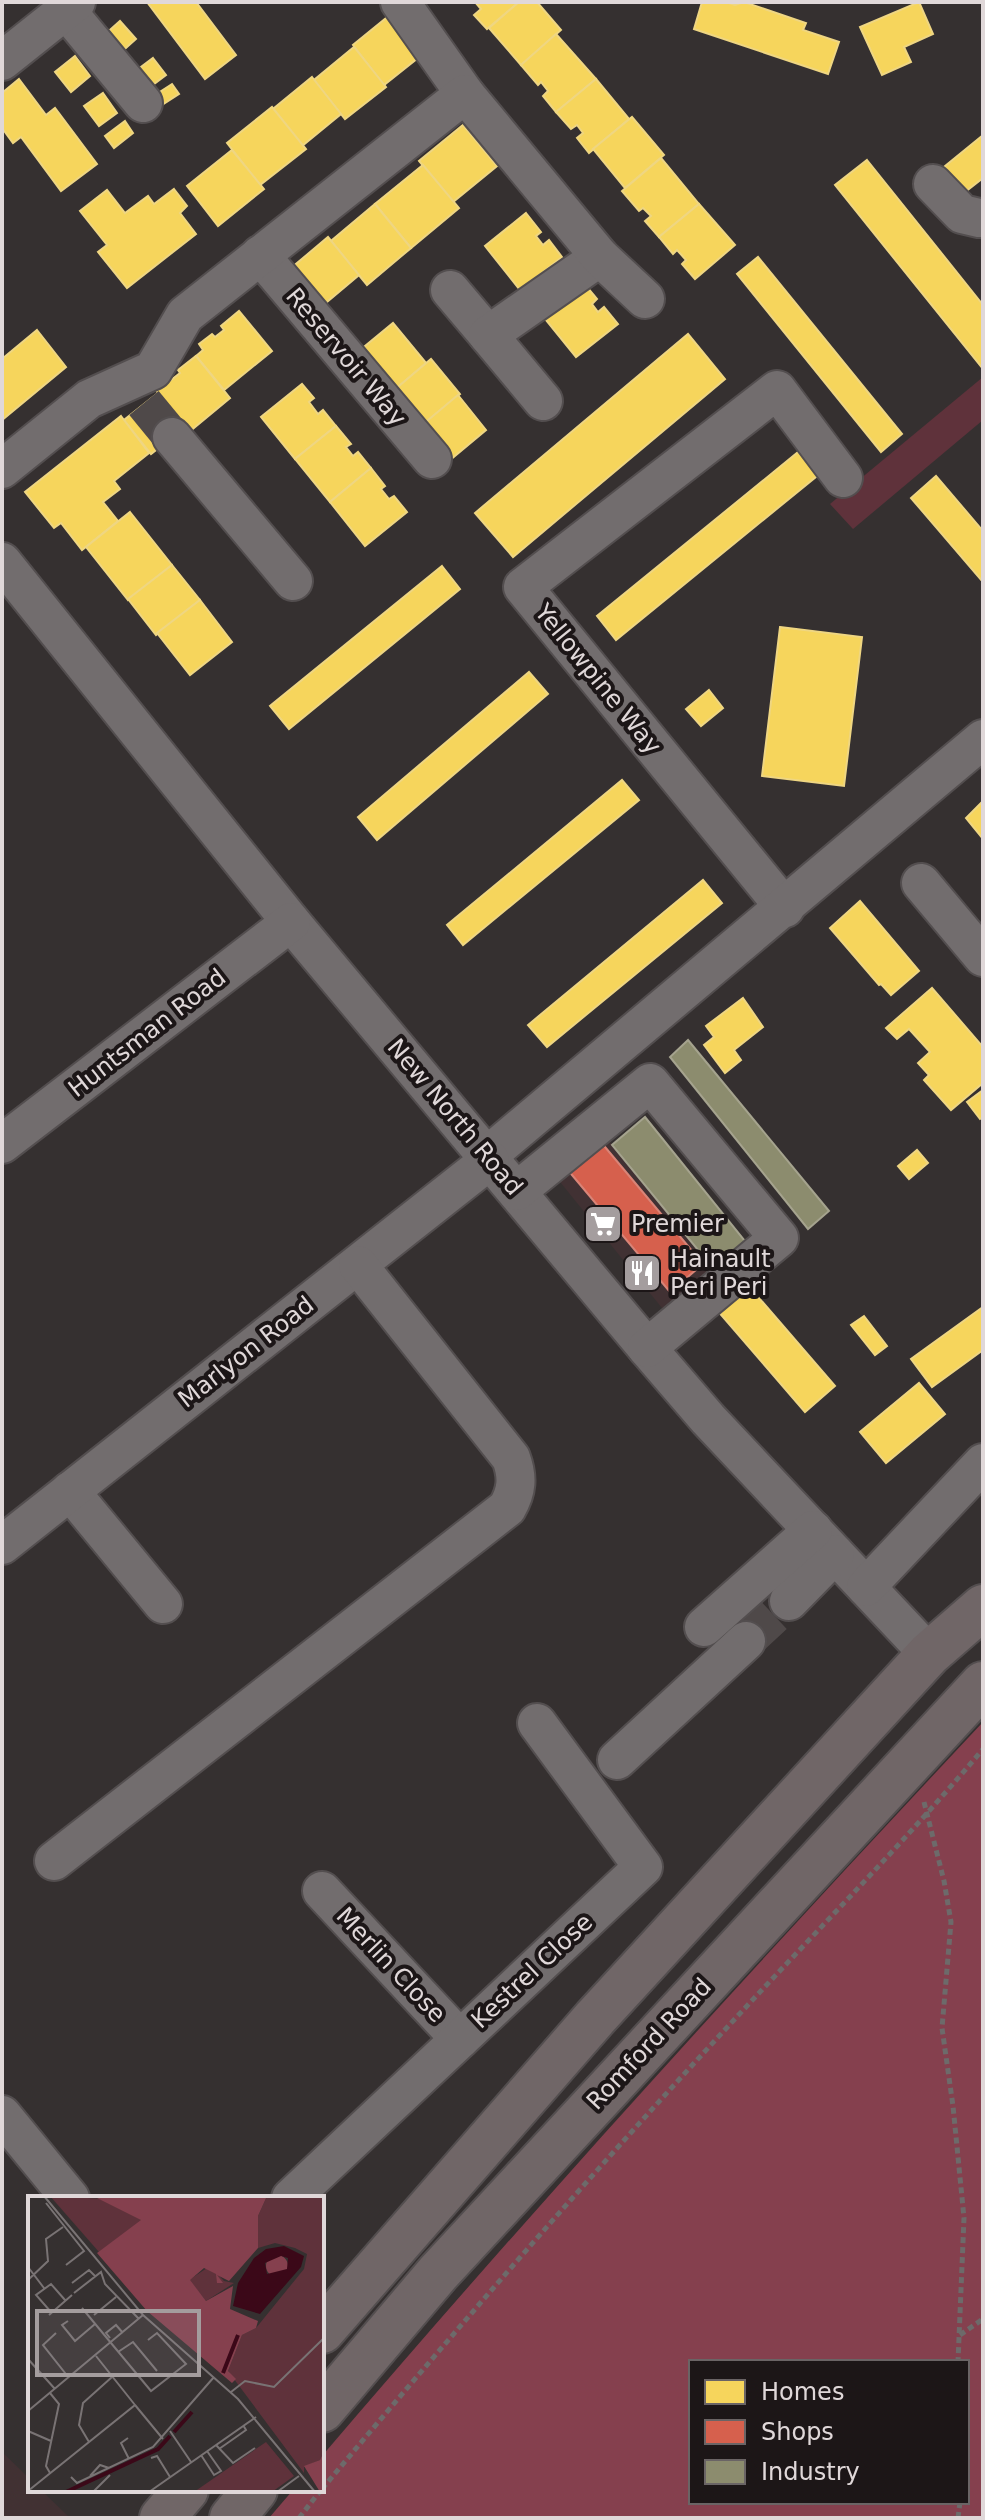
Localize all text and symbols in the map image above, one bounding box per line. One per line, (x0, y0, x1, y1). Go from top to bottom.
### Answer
street label: Reservoir Way (280, 282, 412, 432)
street label: Yellowpine Way (528, 598, 667, 760)
street label: Huntsman Road (63, 963, 231, 1103)
street label: New North Road (382, 1033, 528, 1201)
supermarket icon: Premier (582, 1203, 624, 1245)
place label: Premier (631, 1210, 724, 1238)
place label: Hainault Peri Peri (670, 1245, 771, 1301)
restaurant icon: Hainault Peri Peri (621, 1252, 663, 1294)
street label: Marlyon Road (173, 1291, 319, 1413)
street label: Merlin Close (331, 1902, 451, 2028)
street label: Kestrel Close (466, 1908, 598, 2034)
street label: Romford Road (581, 1973, 717, 2115)
inset map (28, 2196, 324, 2492)
legend (689, 2360, 969, 2504)
text: Homes (761, 2378, 844, 2406)
text: Shops (761, 2418, 834, 2446)
text: Industry (761, 2458, 860, 2486)

